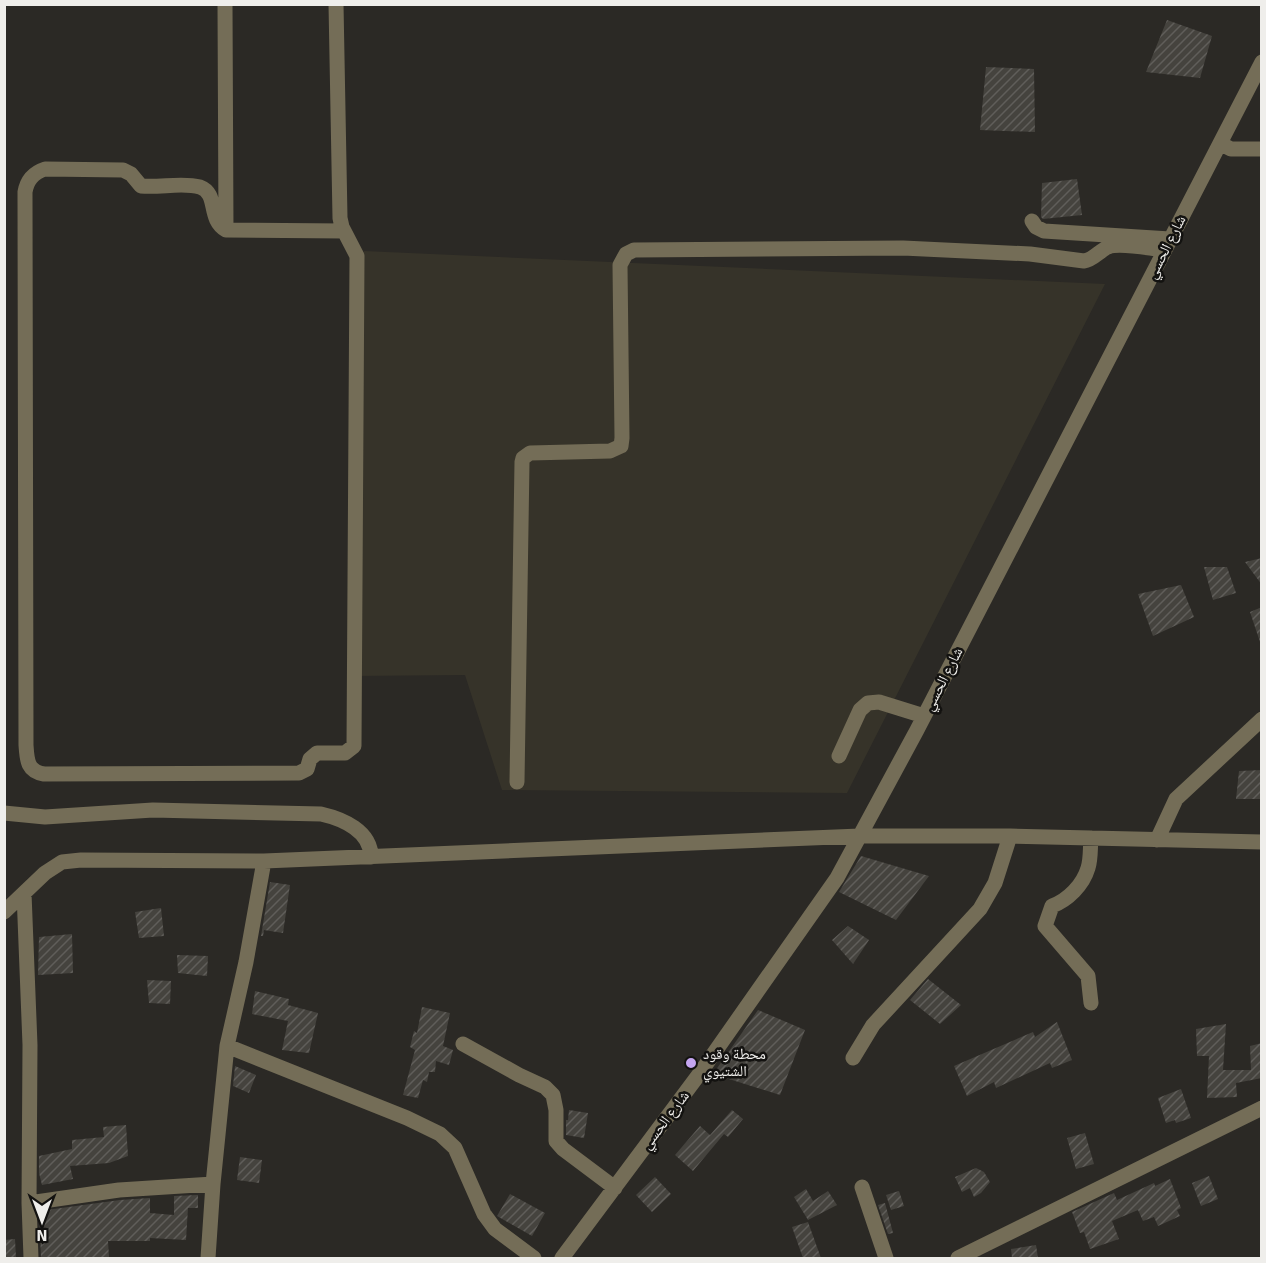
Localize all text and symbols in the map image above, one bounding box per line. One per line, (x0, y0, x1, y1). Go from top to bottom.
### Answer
street label: شارع الحسي (1142, 212, 1192, 283)
street label: شارع الحسي (919, 644, 969, 715)
place label: محطة وقود الشتيوي (703, 1045, 766, 1083)
marker: محطة وقود الشتيوي (684, 1056, 698, 1070)
street label: شارع الحسي (637, 1087, 695, 1155)
north arrow (12, 1191, 72, 1251)
text: N (36, 1225, 48, 1245)

